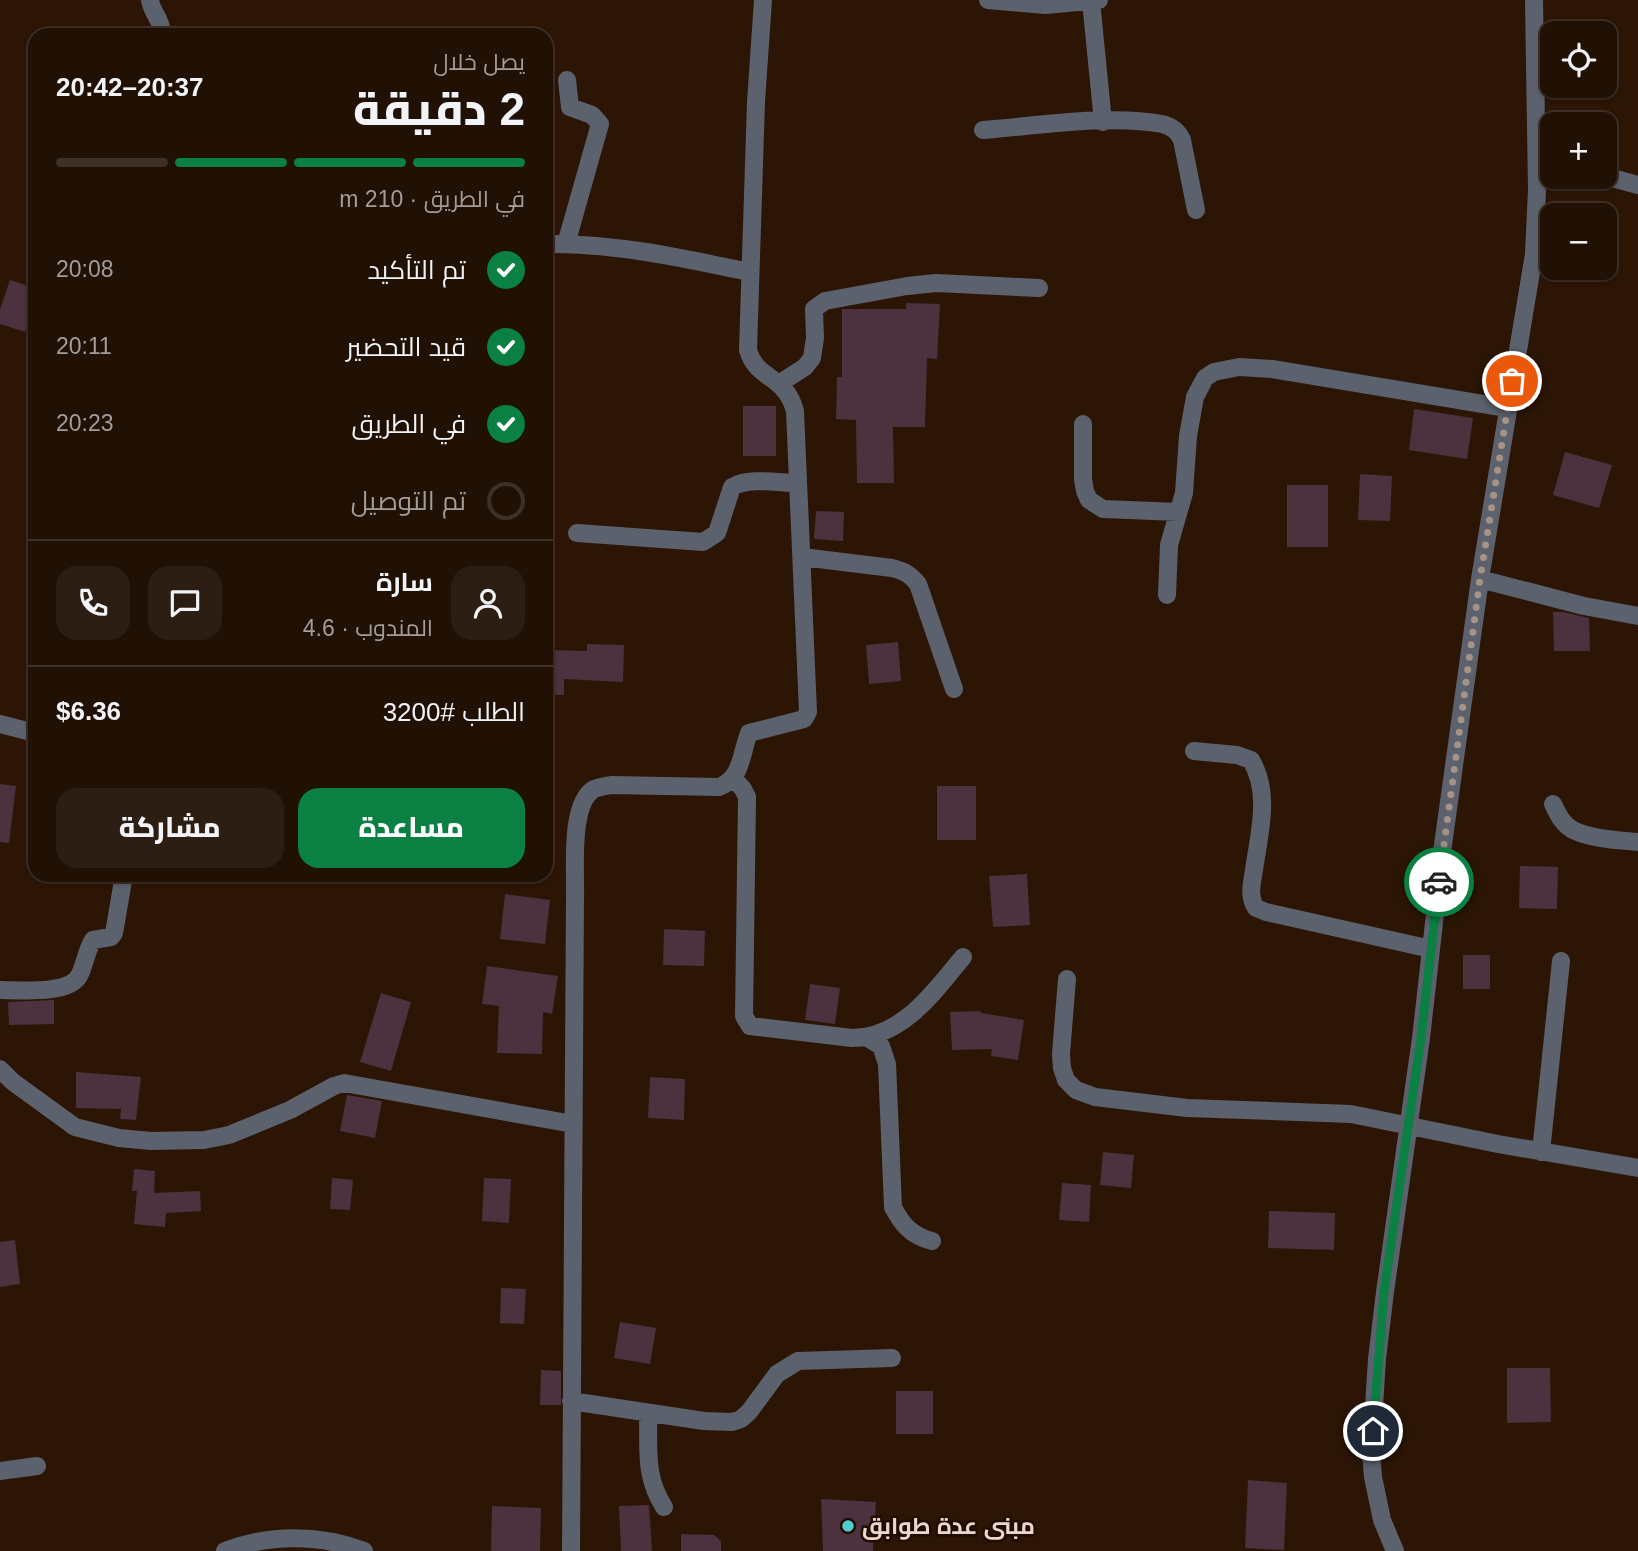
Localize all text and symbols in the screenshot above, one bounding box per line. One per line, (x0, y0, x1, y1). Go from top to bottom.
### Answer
map controls (1540, 21, 1617, 280)
button: locate (1540, 21, 1617, 98)
text: يصل خلال (433, 49, 525, 75)
text: 20:37–20:42 (56, 72, 203, 102)
text: 2 دقيقة (353, 83, 525, 135)
button: + (1540, 112, 1617, 189)
text: في الطريق · 210 m (339, 186, 525, 212)
button: − (1540, 203, 1617, 280)
icon: check (487, 251, 525, 289)
text: تم التأكيد (367, 255, 466, 285)
text: 20:08 (56, 256, 114, 282)
icon: check (487, 328, 525, 366)
text: قيد التحضير (346, 332, 466, 362)
text: 20:11 (56, 333, 112, 359)
pin (1482, 351, 1542, 411)
icon: bag (1493, 362, 1531, 400)
icon: check (487, 405, 525, 443)
text: في الطريق (351, 409, 466, 439)
text: 20:23 (56, 410, 114, 436)
text: تم التوصيل (351, 486, 466, 516)
button: phone (56, 566, 130, 640)
button: chat (148, 566, 222, 640)
button: person (451, 566, 525, 640)
text: سارة (376, 567, 433, 597)
text: المندوب · 4.6 (303, 615, 433, 641)
text: $6.36 (56, 696, 121, 726)
text: الطلب #3200 (383, 697, 525, 727)
button: مشاركة (56, 788, 284, 868)
button: مساعدة (298, 788, 525, 868)
courier (1404, 847, 1474, 917)
icon: car (1420, 863, 1458, 901)
pin (1343, 1401, 1403, 1461)
icon: home (1354, 1412, 1392, 1450)
place label: مبنى عدة طوابق (862, 1513, 1035, 1540)
marker: مبنى عدة طوابق (840, 1518, 856, 1534)

